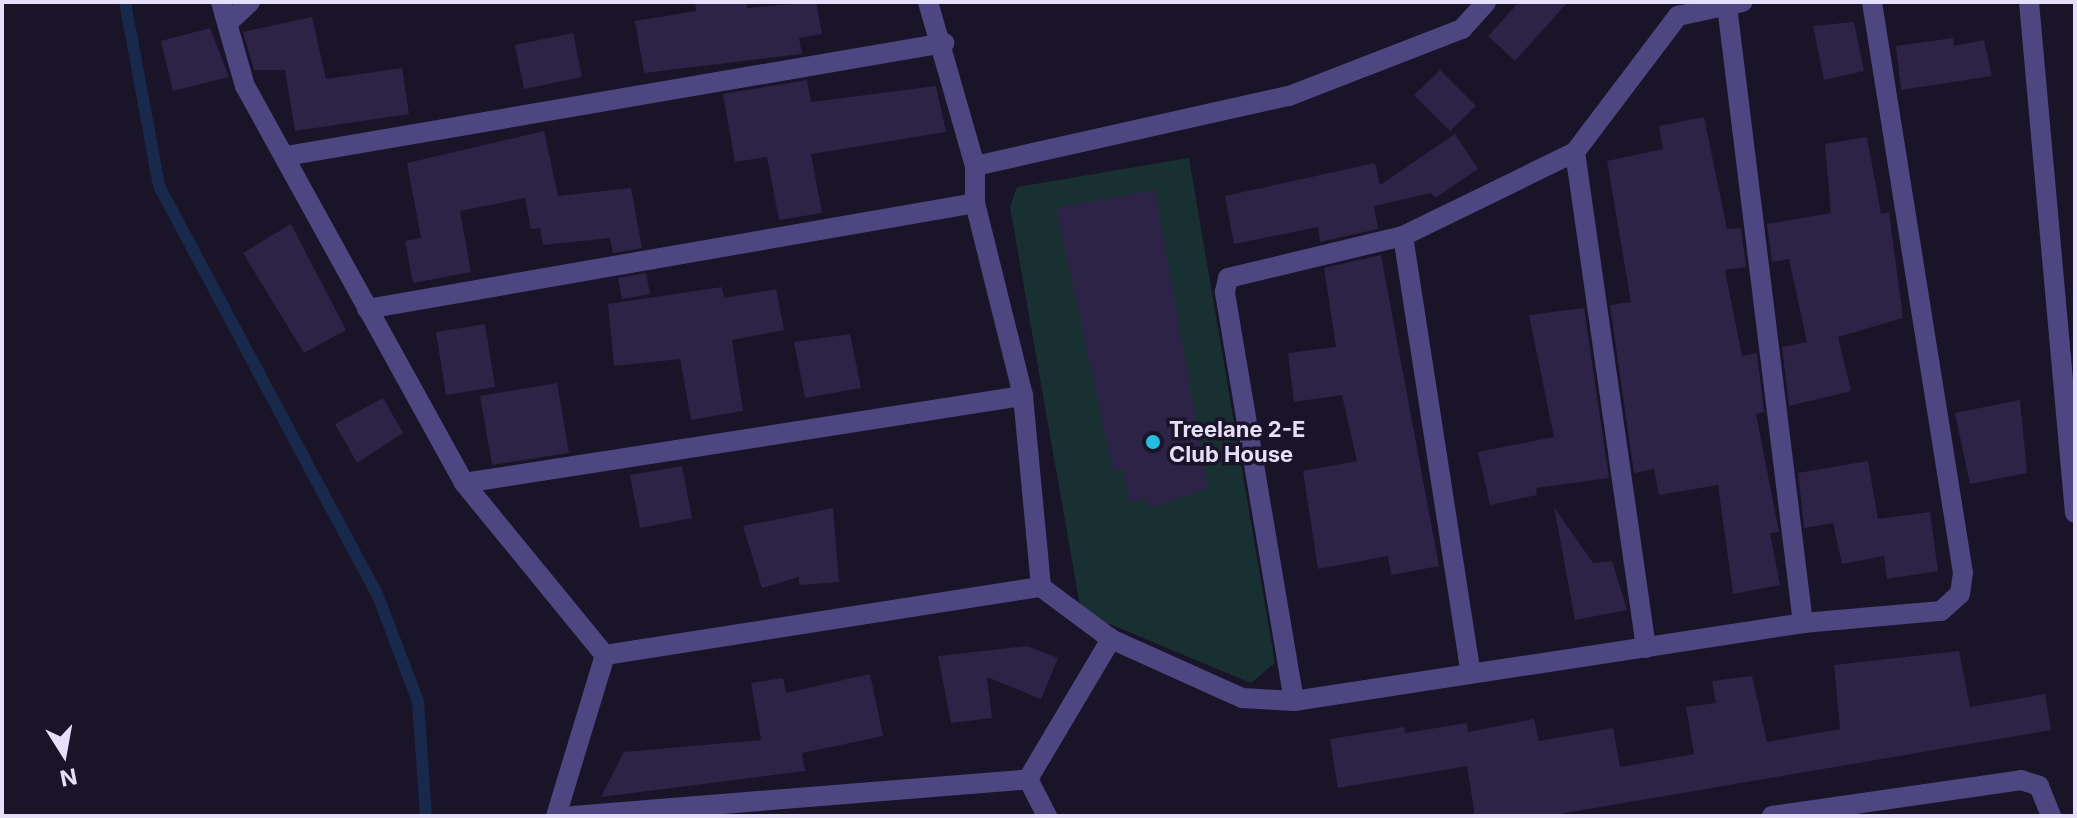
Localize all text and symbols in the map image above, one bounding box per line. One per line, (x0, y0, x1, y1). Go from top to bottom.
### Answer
place label: Treelane 2-E Club House (1169, 416, 1305, 468)
marker: Treelane 2-E Club House (1144, 433, 1162, 451)
north arrow (24, 714, 104, 794)
text: N (58, 763, 79, 792)

